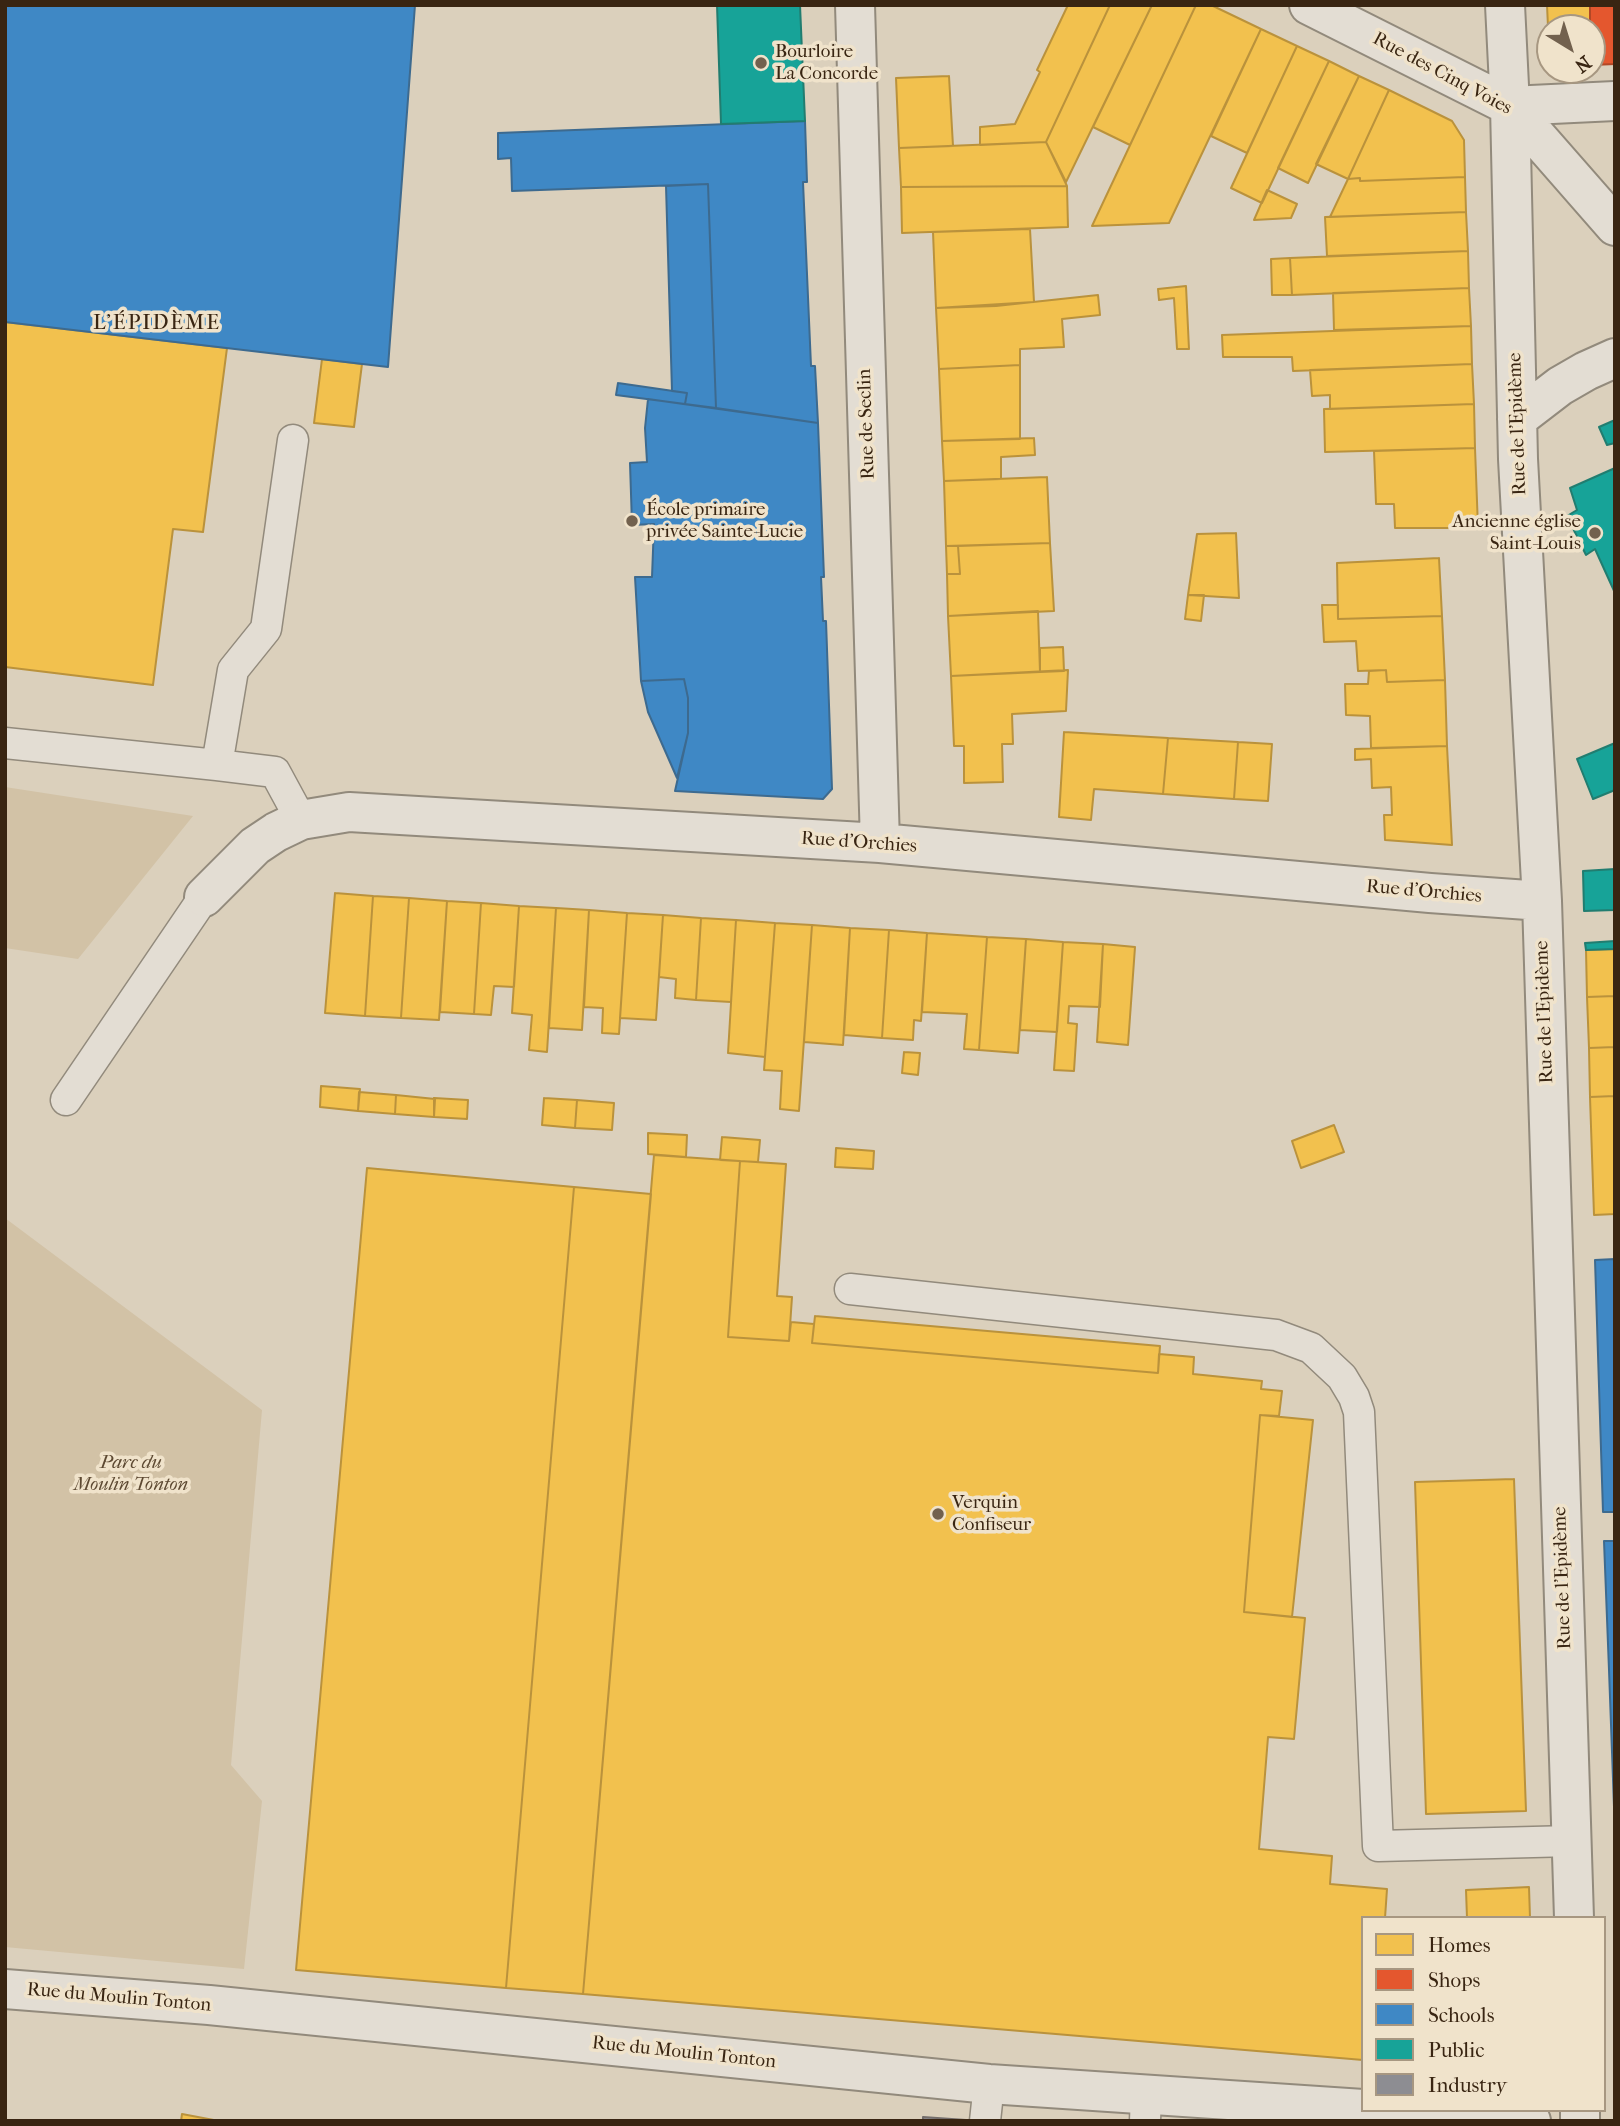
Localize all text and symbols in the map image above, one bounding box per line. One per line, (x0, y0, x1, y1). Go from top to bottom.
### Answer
north arrow (1536, 14, 1606, 84)
street label: Rue des Cinq Voies (1369, 28, 1515, 120)
place label: Bourloire La Concorde (775, 41, 878, 85)
text: N (1570, 51, 1595, 77)
marker: Bourloire La Concorde (753, 55, 769, 71)
district label: L'ÉPIDÈME (94, 311, 220, 337)
street label: Rue de l'Epidème (1504, 352, 1532, 496)
street label: Rue de Seclin (854, 368, 880, 480)
place label: École primaire privée Sainte-Lucie (646, 499, 803, 543)
place label: Ancienne église Saint-Louis (1452, 511, 1581, 555)
marker: École primaire privée Sainte-Lucie (624, 513, 640, 529)
marker: Ancienne église Saint-Louis (1587, 525, 1603, 541)
street label: Rue d'Orchies (800, 828, 918, 858)
street label: Rue d'Orchies (1365, 876, 1483, 908)
street label: Rue de l'Epidème (1531, 940, 1559, 1084)
park label: Parc du Moulin Tonton (74, 1452, 188, 1496)
place label: Verquin Confiseur (952, 1492, 1031, 1536)
marker: Verquin Confiseur (930, 1506, 946, 1522)
street label: Rue de l'Epidème (1549, 1506, 1577, 1650)
legend (1361, 1916, 1606, 2112)
text: Homes (1428, 1933, 1490, 1957)
text: Shops (1428, 1968, 1480, 1992)
street label: Rue du Moulin Tonton (26, 1979, 212, 2017)
text: Schools (1428, 2003, 1494, 2027)
street label: Rue du Moulin Tonton (591, 2032, 777, 2074)
text: Public (1428, 2038, 1484, 2062)
text: Industry (1428, 2073, 1507, 2097)

